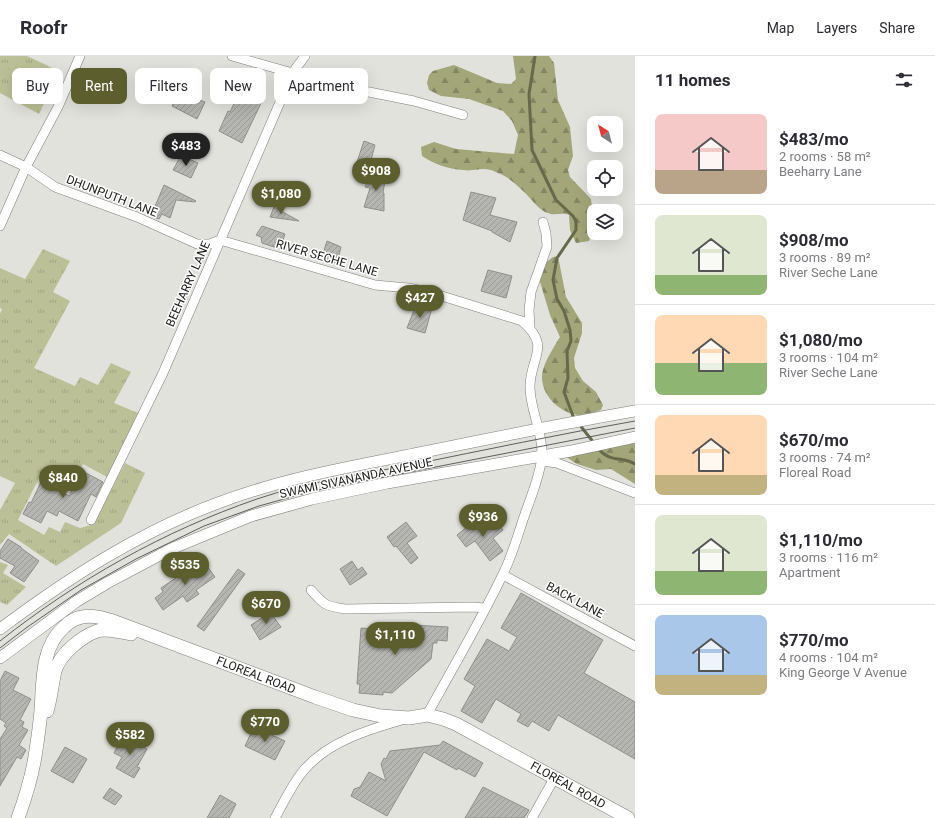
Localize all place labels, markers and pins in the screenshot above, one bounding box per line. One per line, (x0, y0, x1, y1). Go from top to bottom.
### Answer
pin: $483 (162, 133, 210, 167)
pin: $908 (352, 158, 400, 192)
pin: $1,080 (248, 181, 314, 215)
pin: $427 (396, 285, 444, 319)
pin: $840 (39, 465, 87, 499)
pin: $936 (459, 504, 507, 538)
pin: $535 (161, 552, 209, 586)
pin: $670 (242, 591, 290, 625)
pin: $1,110 (362, 622, 428, 656)
pin: $770 (241, 709, 289, 743)
pin: $582 (106, 722, 154, 756)

